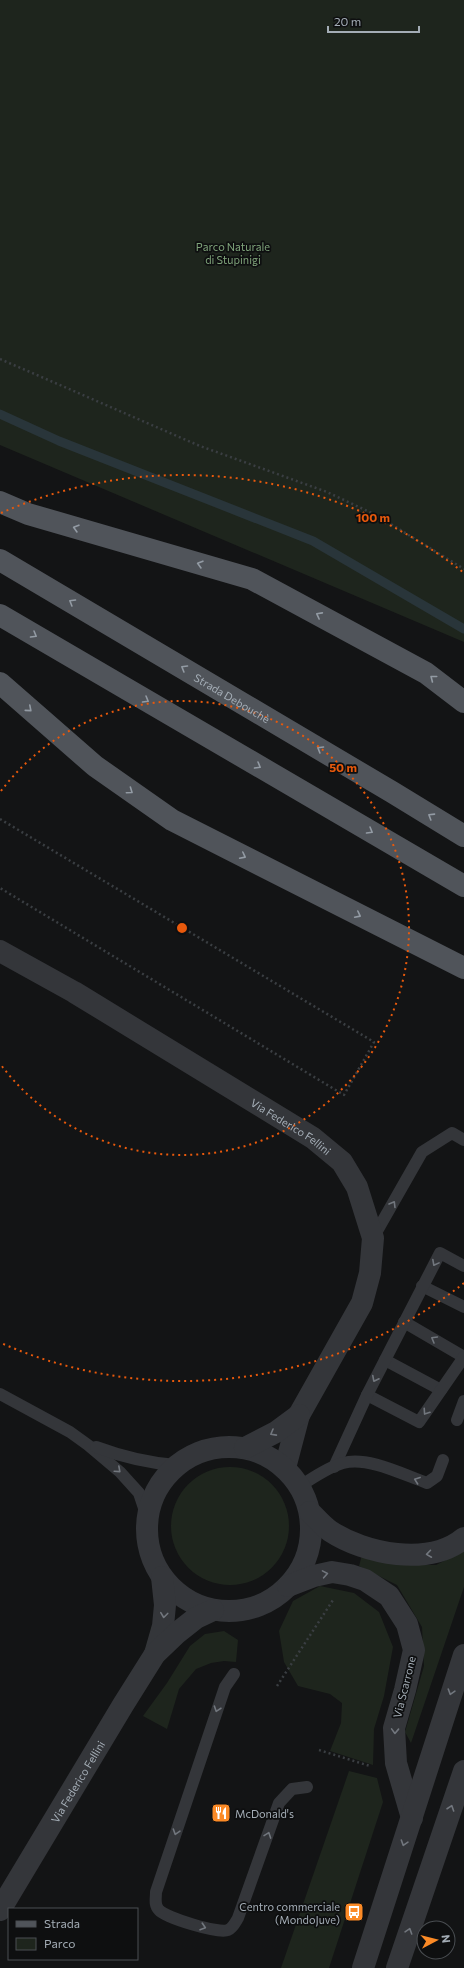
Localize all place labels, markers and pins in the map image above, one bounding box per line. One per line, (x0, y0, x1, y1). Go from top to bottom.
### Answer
centre of rings (175, 921, 189, 935)
restaurant icon: McDonald's (210, 1802, 232, 1824)
place label: McDonald's (235, 1807, 294, 1820)
place label: Centro commerciale (MondoJuve) (239, 1900, 340, 1927)
bus stop icon: Centro commerciale (MondoJuve) (343, 1901, 365, 1923)

